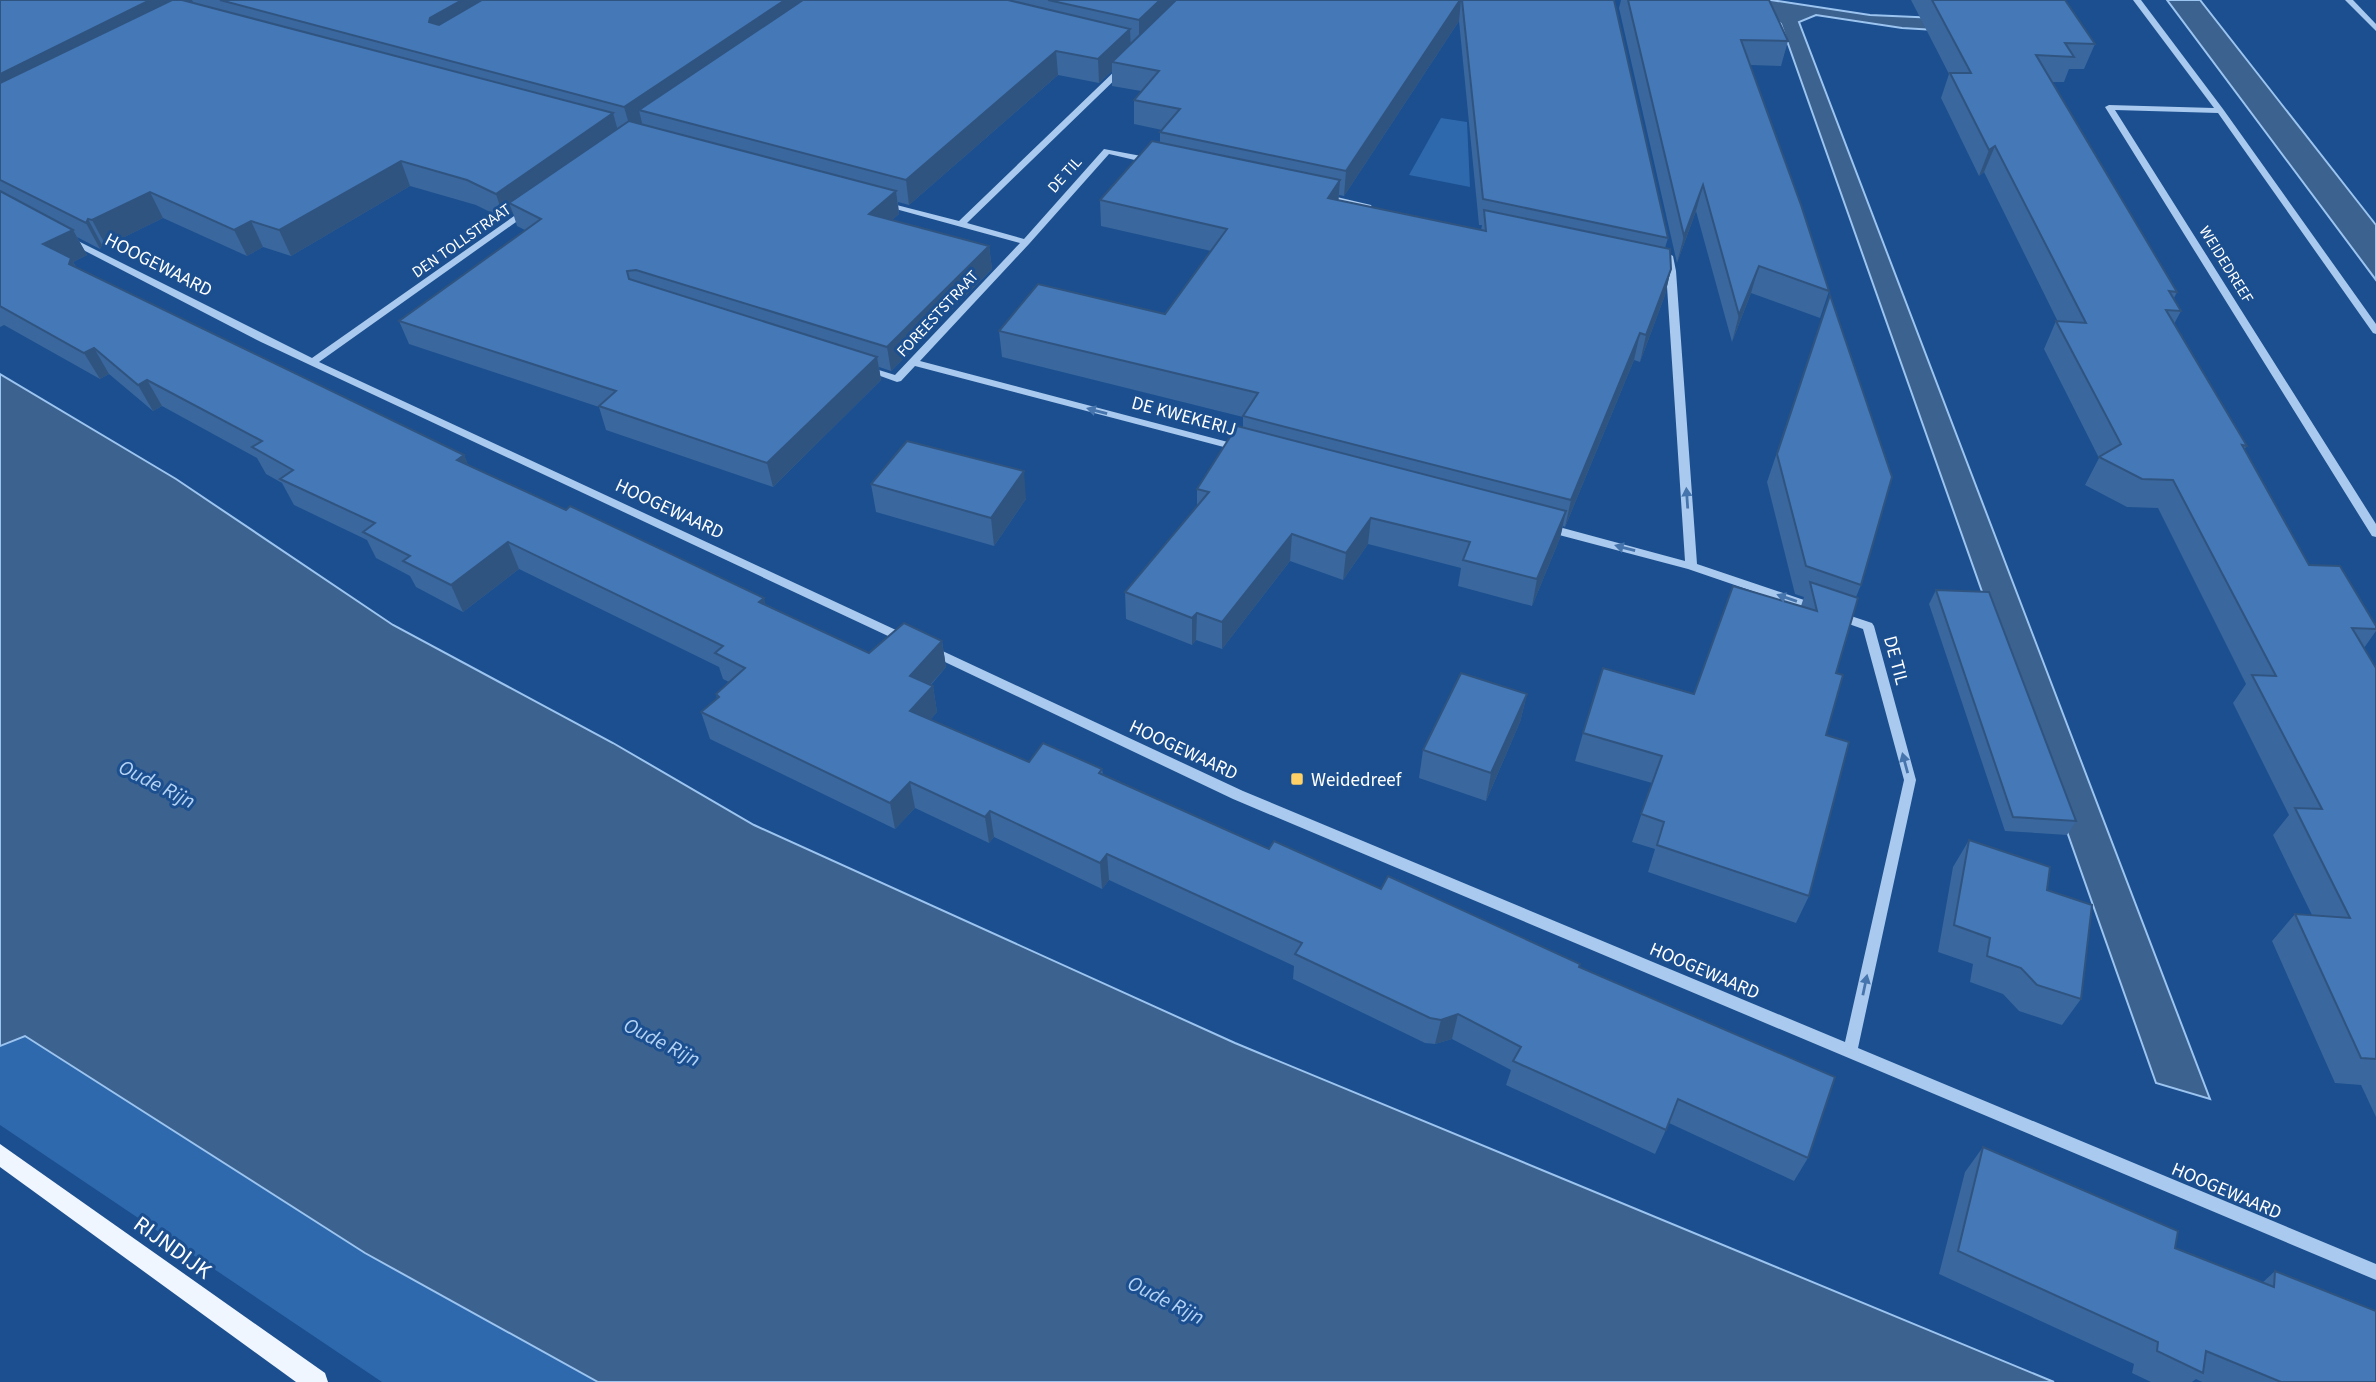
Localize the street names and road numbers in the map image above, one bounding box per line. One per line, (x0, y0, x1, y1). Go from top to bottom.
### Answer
street label: DE TIL (1043, 152, 1087, 198)
street label: DEN TOLLSTRAAT (407, 198, 516, 283)
street label: WEIDEDREEF (2194, 222, 2259, 307)
street label: HOOGEWAARD (100, 227, 217, 304)
street label: FOREESTSTRAAT (892, 265, 984, 362)
street label: DE KWEKERIJ (1128, 390, 1239, 443)
street label: HOOGEWAARD (611, 472, 728, 546)
street label: DE TIL (1876, 633, 1915, 688)
street label: HOOGEWAARD (1125, 713, 1242, 787)
street label: HOOGEWAARD (1645, 936, 1764, 1007)
street label: HOOGEWAARD (2167, 1156, 2286, 1227)
street label: RIJNDIJK (127, 1208, 219, 1287)

